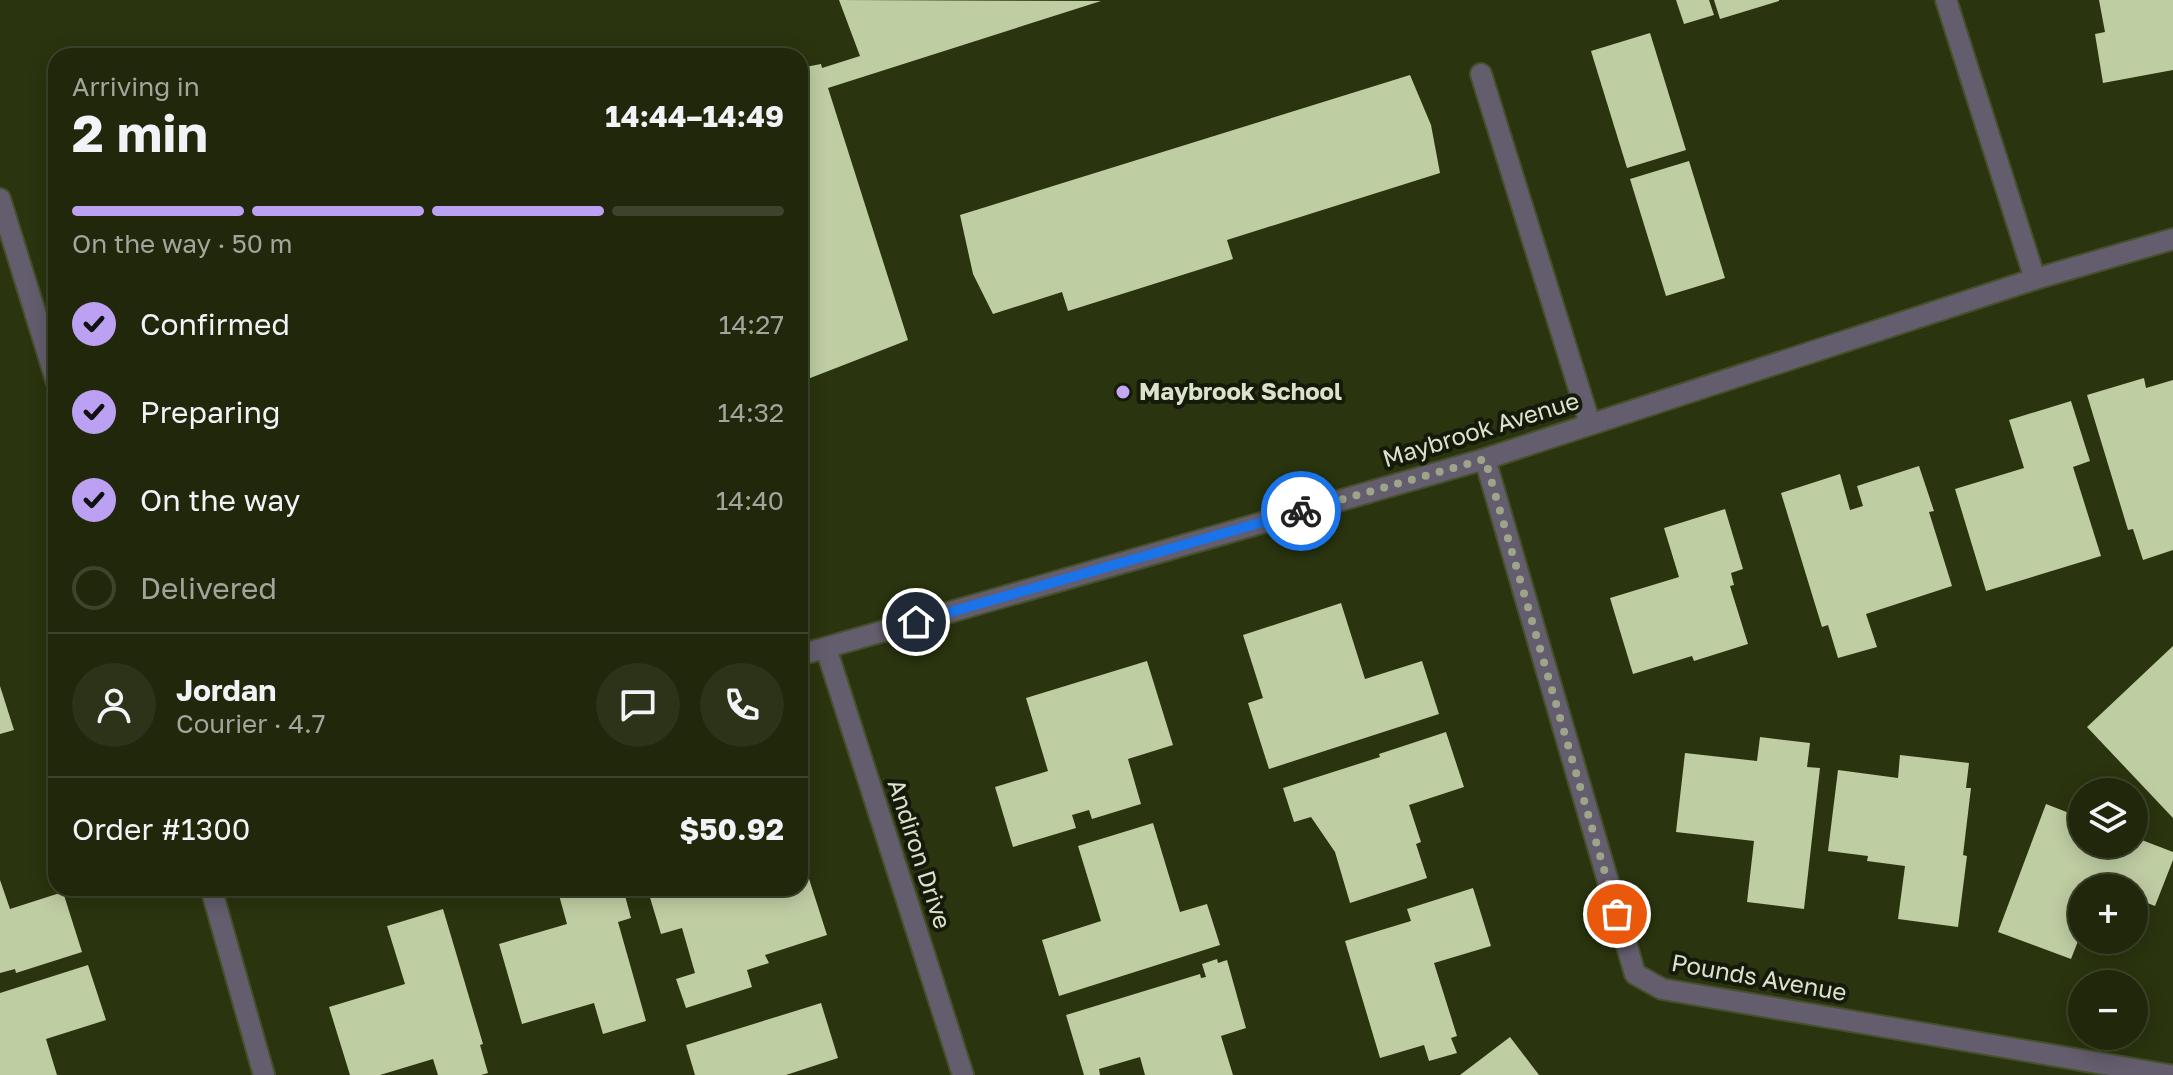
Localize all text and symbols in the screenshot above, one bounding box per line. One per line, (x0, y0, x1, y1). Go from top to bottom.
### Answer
text: Arriving in (72, 71, 200, 102)
text: 14:44–14:49 (605, 98, 784, 134)
text: 2 min (72, 101, 208, 163)
text: On the way · 50 m (72, 228, 292, 259)
icon: check (72, 302, 116, 346)
text: Confirmed (140, 306, 290, 342)
text: 14:27 (719, 309, 784, 340)
place label: Maybrook School (1139, 376, 1342, 405)
marker: Maybrook School (1114, 383, 1132, 401)
street label: Maybrook Avenue (1379, 385, 1582, 472)
icon: check (72, 390, 116, 434)
text: Preparing (140, 394, 281, 430)
text: 14:32 (717, 397, 784, 428)
courier (1261, 471, 1341, 551)
icon: check (72, 478, 116, 522)
text: On the way (140, 482, 300, 518)
text: 14:40 (716, 485, 784, 516)
icon: bike (1279, 489, 1323, 533)
text: Delivered (140, 570, 277, 606)
pin (882, 588, 950, 656)
icon: home (894, 600, 938, 644)
button: person (72, 663, 156, 747)
button: chat (596, 663, 680, 747)
button: phone (700, 663, 784, 747)
text: Jordan (176, 672, 276, 708)
text: Courier · 4.7 (176, 708, 326, 739)
street label: Andiron Drive (883, 775, 958, 932)
map controls (2068, 778, 2148, 1050)
button: layers (2068, 778, 2148, 858)
text: Order #1300 (72, 811, 250, 847)
text: $50.92 (679, 811, 784, 847)
button: + (2068, 874, 2148, 954)
pin (1583, 880, 1651, 948)
icon: bag (1595, 892, 1639, 936)
street label: Pounds Avenue (1669, 947, 1849, 1006)
button: − (2068, 970, 2148, 1050)

